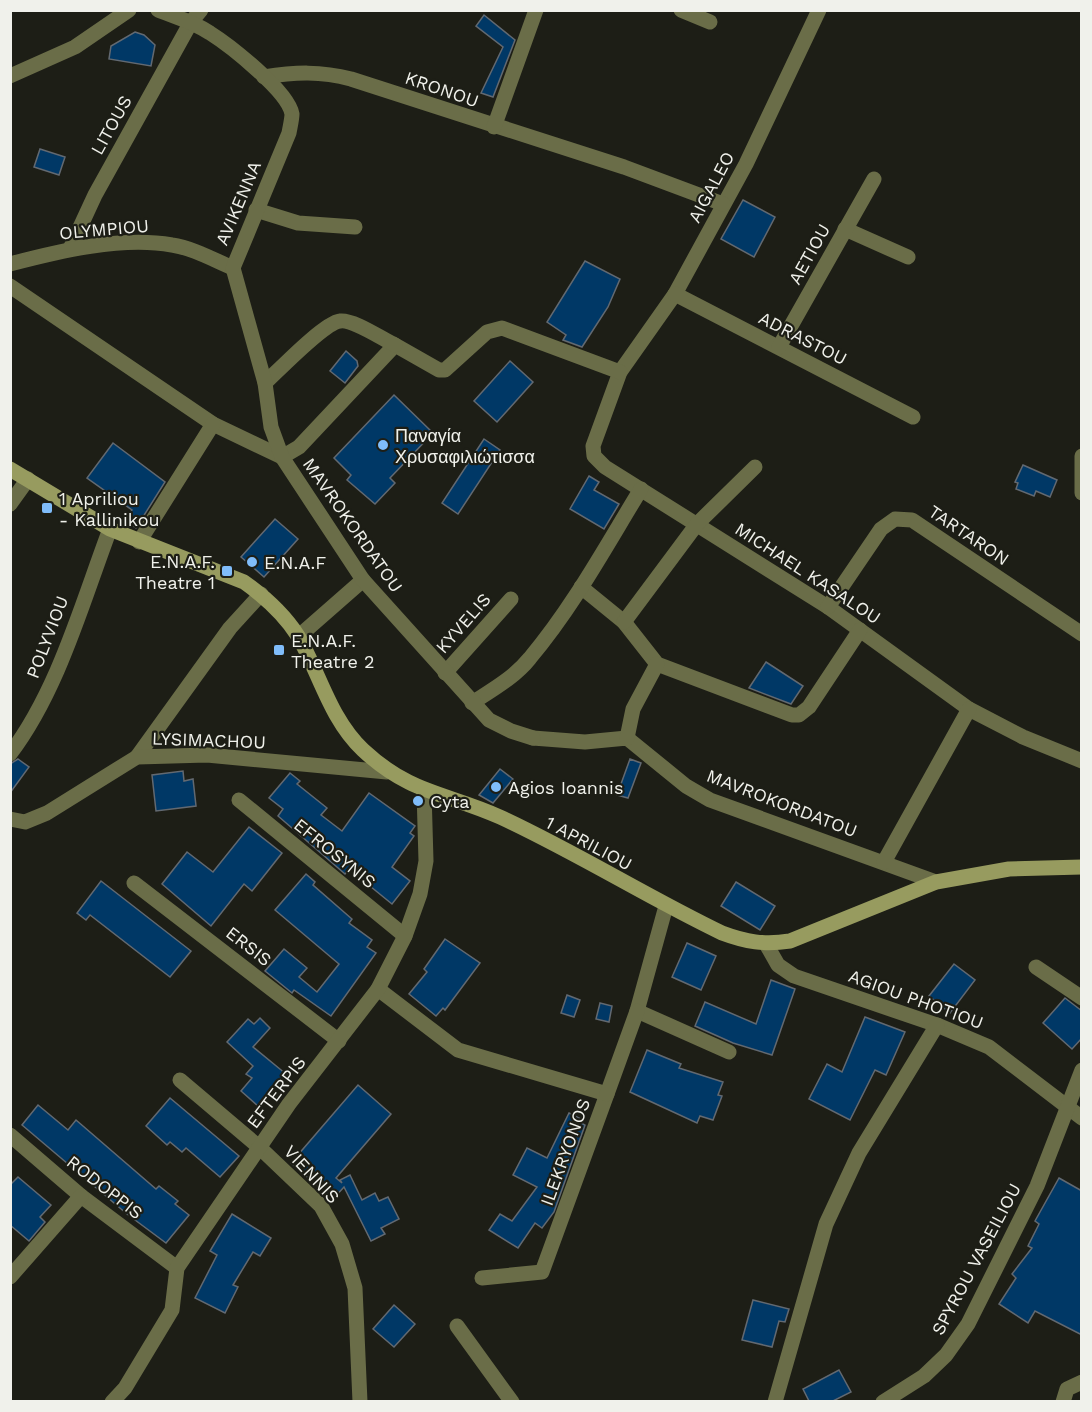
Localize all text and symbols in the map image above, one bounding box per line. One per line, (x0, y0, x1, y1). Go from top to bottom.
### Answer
street label: KRONOU (402, 67, 482, 111)
street label: LITOUS (86, 92, 136, 158)
street label: AIGALEO (684, 148, 738, 226)
street label: AVIKENNA (211, 158, 265, 248)
street label: OLYMPIOU (58, 215, 150, 243)
street label: AETIOU (784, 220, 834, 288)
street label: ADRASTOU (755, 307, 851, 369)
place label: Παναγία Χρυσαφιλιώτισσα (395, 425, 535, 467)
marker: Παναγία Χρυσαφιλιώτισσα (376, 438, 390, 452)
street label: MAVROKORDATOU (299, 454, 407, 596)
place label: 1 Apriliou - Kallinikou (59, 488, 160, 530)
street label: TARTARON (925, 500, 1013, 570)
marker: 1 Apriliou - Kallinikou (40, 501, 54, 515)
street label: MICHAEL KASALOU (731, 518, 885, 628)
place label: E.N.A.F. Theatre 1 (135, 551, 215, 593)
place label: E.N.A.F (264, 552, 326, 573)
marker: E.N.A.F (245, 555, 259, 569)
marker: E.N.A.F. Theatre 1 (220, 564, 234, 578)
street label: KYVELIS (431, 589, 495, 657)
street label: POLYVIOU (22, 593, 72, 681)
place label: E.N.A.F. Theatre 2 (291, 630, 374, 672)
marker: E.N.A.F. Theatre 2 (272, 643, 286, 657)
street label: LYSIMACHOU (152, 728, 266, 752)
street label: MAVROKORDATOU (704, 765, 860, 841)
place label: Agios Ioannis (508, 777, 623, 798)
marker: Agios Ioannis (489, 780, 503, 794)
place label: Cyta (430, 791, 469, 812)
marker: Cyta (411, 794, 425, 808)
street label: 1 APRILIOU (542, 811, 636, 875)
street label: EFROSYNIS (290, 814, 380, 892)
street label: ERSIS (222, 922, 276, 970)
street label: AGIOU PHOTIOU (846, 965, 986, 1033)
street label: EFTERPIS (242, 1052, 310, 1132)
street label: ILEKRYONOS (536, 1096, 594, 1208)
street label: VIENNIS (280, 1141, 344, 1207)
street label: RODOPPIS (63, 1151, 147, 1223)
street label: SPYROU VASEILIOU (927, 1180, 1025, 1338)

